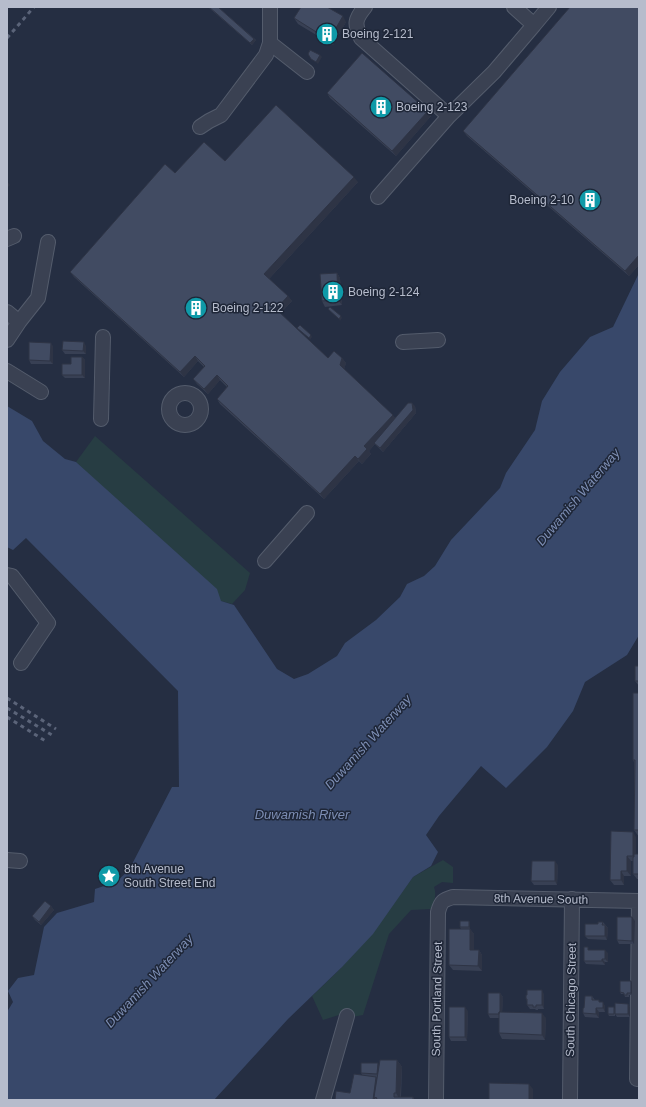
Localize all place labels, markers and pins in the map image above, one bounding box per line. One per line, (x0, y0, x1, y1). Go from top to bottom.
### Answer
building icon: Boeing 2-121 (314, 21, 340, 47)
place label: Boeing 2-121 (342, 27, 414, 41)
building icon: Boeing 2-123 (368, 94, 394, 120)
place label: Boeing 2-123 (396, 100, 468, 114)
building icon: Boeing 2-10 (577, 187, 603, 213)
place label: Boeing 2-10 (509, 193, 574, 207)
building icon: Boeing 2-124 (320, 279, 346, 305)
place label: Boeing 2-124 (348, 285, 420, 299)
building icon: Boeing 2-122 (183, 295, 209, 321)
place label: Boeing 2-122 (212, 301, 284, 315)
place label: 8th Avenue South Street End (124, 862, 215, 890)
place icon: 8th Avenue South Street End (96, 863, 122, 889)

